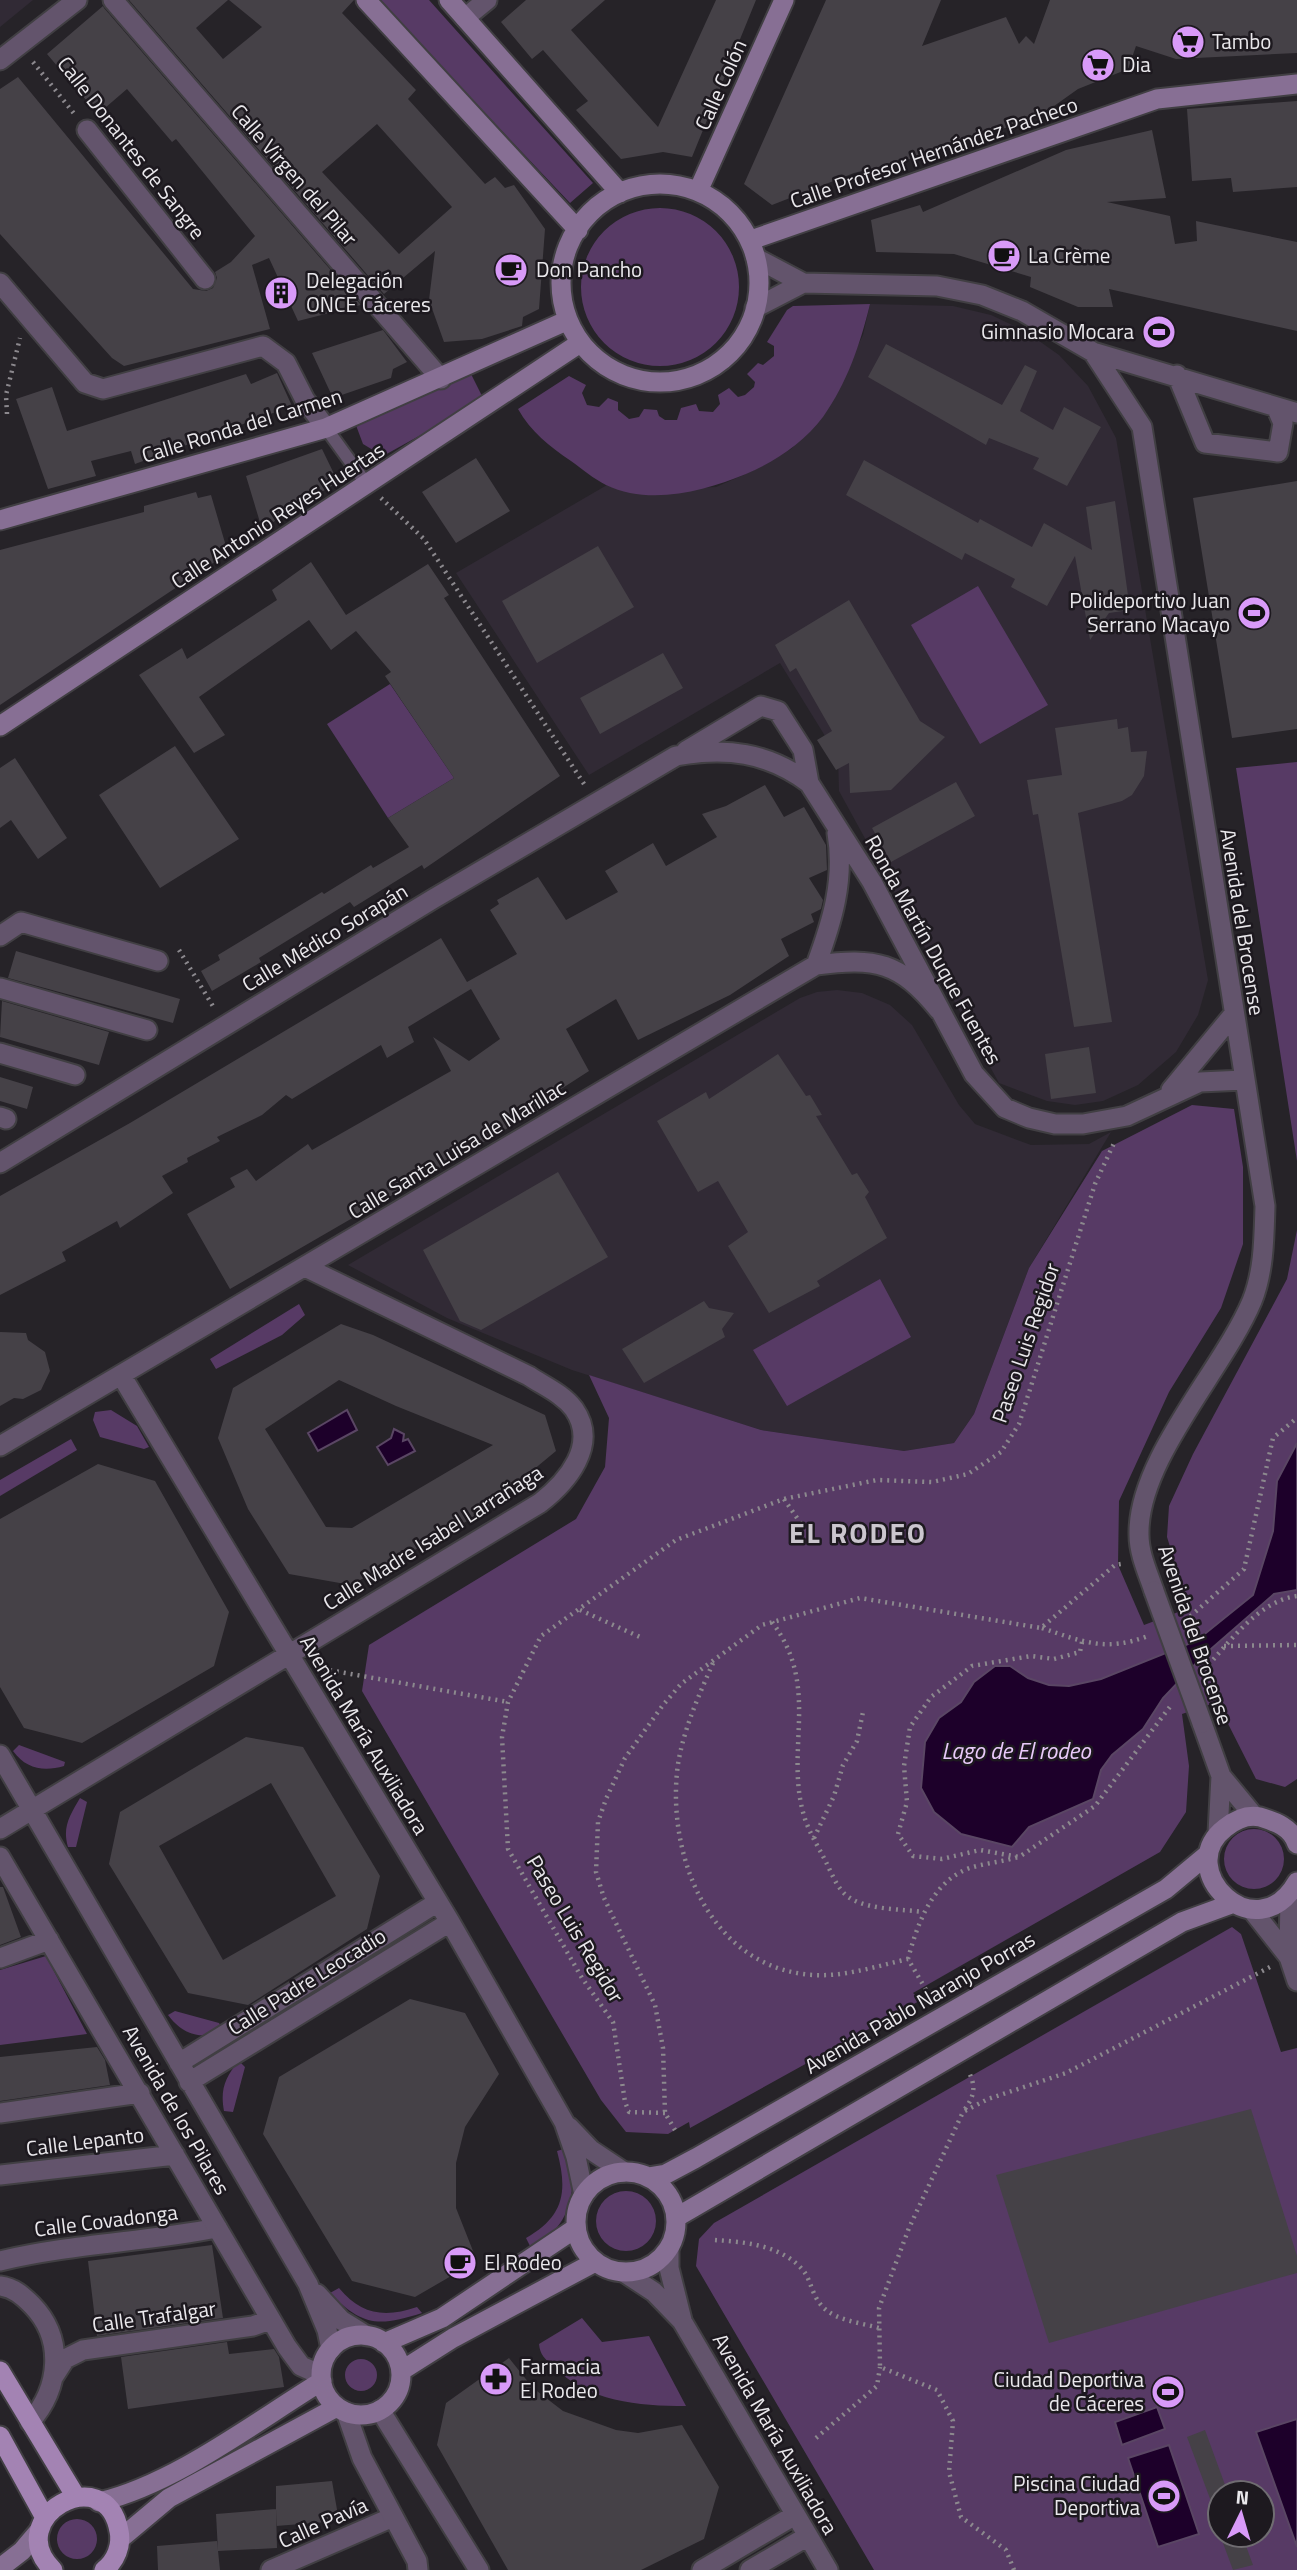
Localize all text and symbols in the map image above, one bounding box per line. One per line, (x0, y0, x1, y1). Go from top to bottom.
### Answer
supermarket icon: Tambo (1169, 23, 1207, 61)
place label: Tambo (1212, 25, 1271, 57)
street label: Calle Colón (686, 34, 754, 135)
supermarket icon: Dia (1079, 46, 1117, 84)
place label: Dia (1122, 48, 1151, 80)
street label: Calle Donantes de Sangre (50, 49, 214, 246)
street label: Calle Profesor Hernández Pacheco (785, 88, 1082, 216)
street label: Calle Virgen del Pilar (224, 96, 366, 252)
cafe icon: La Crème (985, 237, 1023, 275)
place label: La Crème (1028, 239, 1110, 271)
cafe icon: Don Pancho (492, 251, 530, 289)
place label: Don Pancho (536, 253, 642, 285)
place label: Delegación ONCE Cáceres (306, 264, 431, 320)
building icon: Delegación ONCE Cáceres (262, 274, 300, 312)
sports icon: Gimnasio Mocara (1140, 313, 1178, 351)
place label: Gimnasio Mocara (981, 315, 1134, 347)
street label: Calle Ronda del Carmen (138, 379, 346, 471)
street label: Calle Antonio Reyes Huertas (164, 434, 391, 597)
place label: Polideportivo Juan Serrano Macayo (1069, 584, 1230, 640)
sports icon: Polideportivo Juan Serrano Macayo (1235, 594, 1273, 632)
street label: Avenida del Brocense (1212, 826, 1274, 1017)
street label: Ronda Martín Duque Fuentes (857, 829, 1010, 1070)
street label: Calle Médico Sorapán (235, 875, 414, 999)
street label: Calle Santa Luisa de Marillac (342, 1071, 571, 1227)
street label: Paseo Luis Regidor (983, 1258, 1067, 1427)
street label: Calle Madre Isabel Larrañaga (316, 1456, 549, 1618)
district label: EL RODEO (789, 1511, 927, 1554)
street label: Avenida del Brocense (1150, 1540, 1242, 1729)
street label: Avenida María Auxiliadora (293, 1629, 437, 1841)
water label: Lago de El rodeo (941, 1733, 1091, 1768)
street label: Paseo Luis Regidor (519, 1849, 633, 2008)
street label: Calle Padre Leocadio (221, 1920, 392, 2043)
street label: Avenida Pablo Naranjo Porras (798, 1923, 1041, 2081)
street label: Avenida de los Pilares (115, 2019, 239, 2200)
street label: Calle Lepanto (24, 2118, 146, 2164)
street label: Calle Covadonga (32, 2195, 180, 2245)
cafe icon: El Rodeo (441, 2244, 479, 2282)
place label: El Rodeo (484, 2246, 562, 2278)
street label: Calle Trafalgar (90, 2291, 218, 2341)
street label: Avenida María Auxiliadora (705, 2327, 847, 2540)
place label: Farmacia El Rodeo (520, 2350, 601, 2406)
pharmacy icon: Farmacia El Rodeo (477, 2360, 515, 2398)
place label: Ciudad Deportiva de Cáceres (993, 2363, 1144, 2419)
sports icon: Ciudad Deportiva de Cáceres (1149, 2373, 1187, 2411)
place label: Piscina Ciudad Deportiva (1013, 2467, 1140, 2523)
sports icon: Piscina Ciudad Deportiva (1145, 2477, 1183, 2515)
north arrow (1206, 2479, 1276, 2549)
text: N (1235, 2482, 1250, 2512)
street label: Calle Pavía (273, 2488, 373, 2556)

